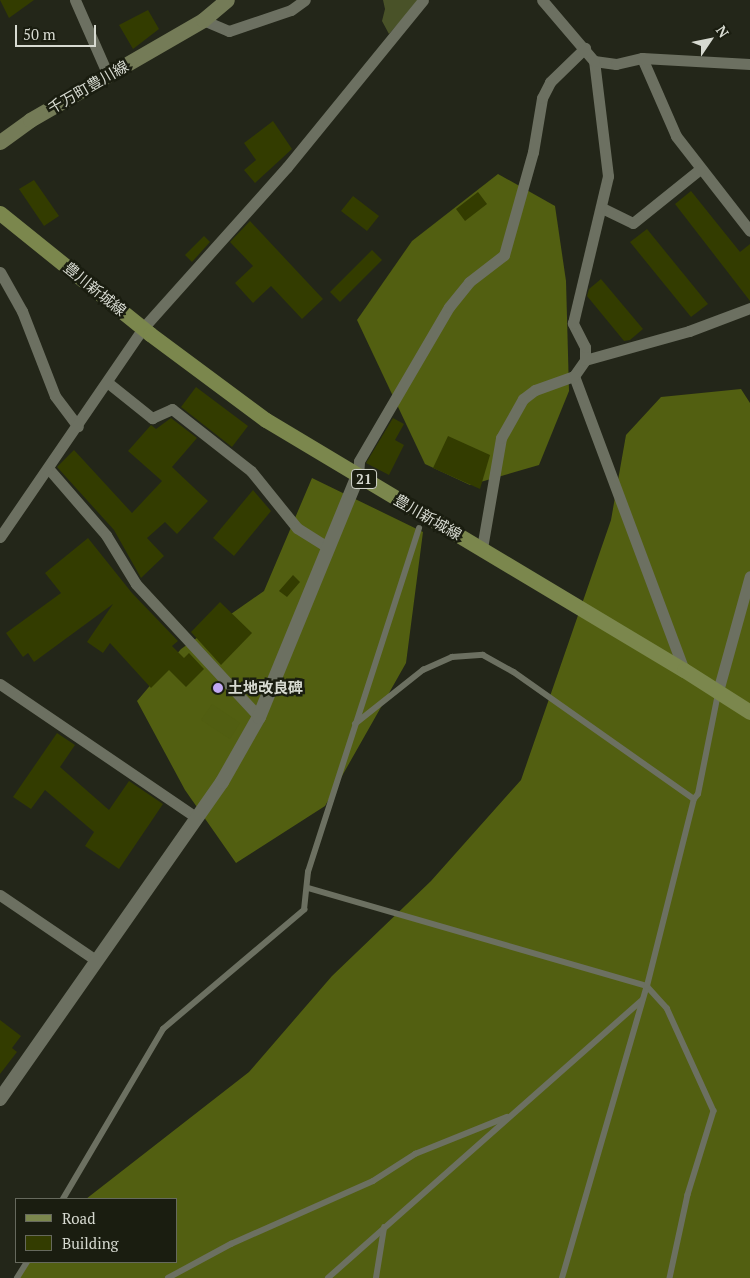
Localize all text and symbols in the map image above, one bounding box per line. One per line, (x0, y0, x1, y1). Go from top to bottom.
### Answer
scale bar (18, 15, 99, 47)
north arrow (685, 15, 735, 65)
text: N (712, 22, 734, 41)
text: 50 m (23, 24, 56, 44)
street label: 千万町豊川線 (45, 57, 131, 117)
street label: 豊川新城線 (60, 258, 130, 320)
road number: 21 (350, 468, 378, 490)
street label: 豊川新城線 (391, 490, 465, 544)
place label: 土地改良碑 (228, 679, 303, 697)
marker: 土地改良碑 (212, 682, 224, 694)
legend (15, 1198, 178, 1263)
text: Road (62, 1208, 95, 1228)
text: Building (62, 1233, 119, 1253)

